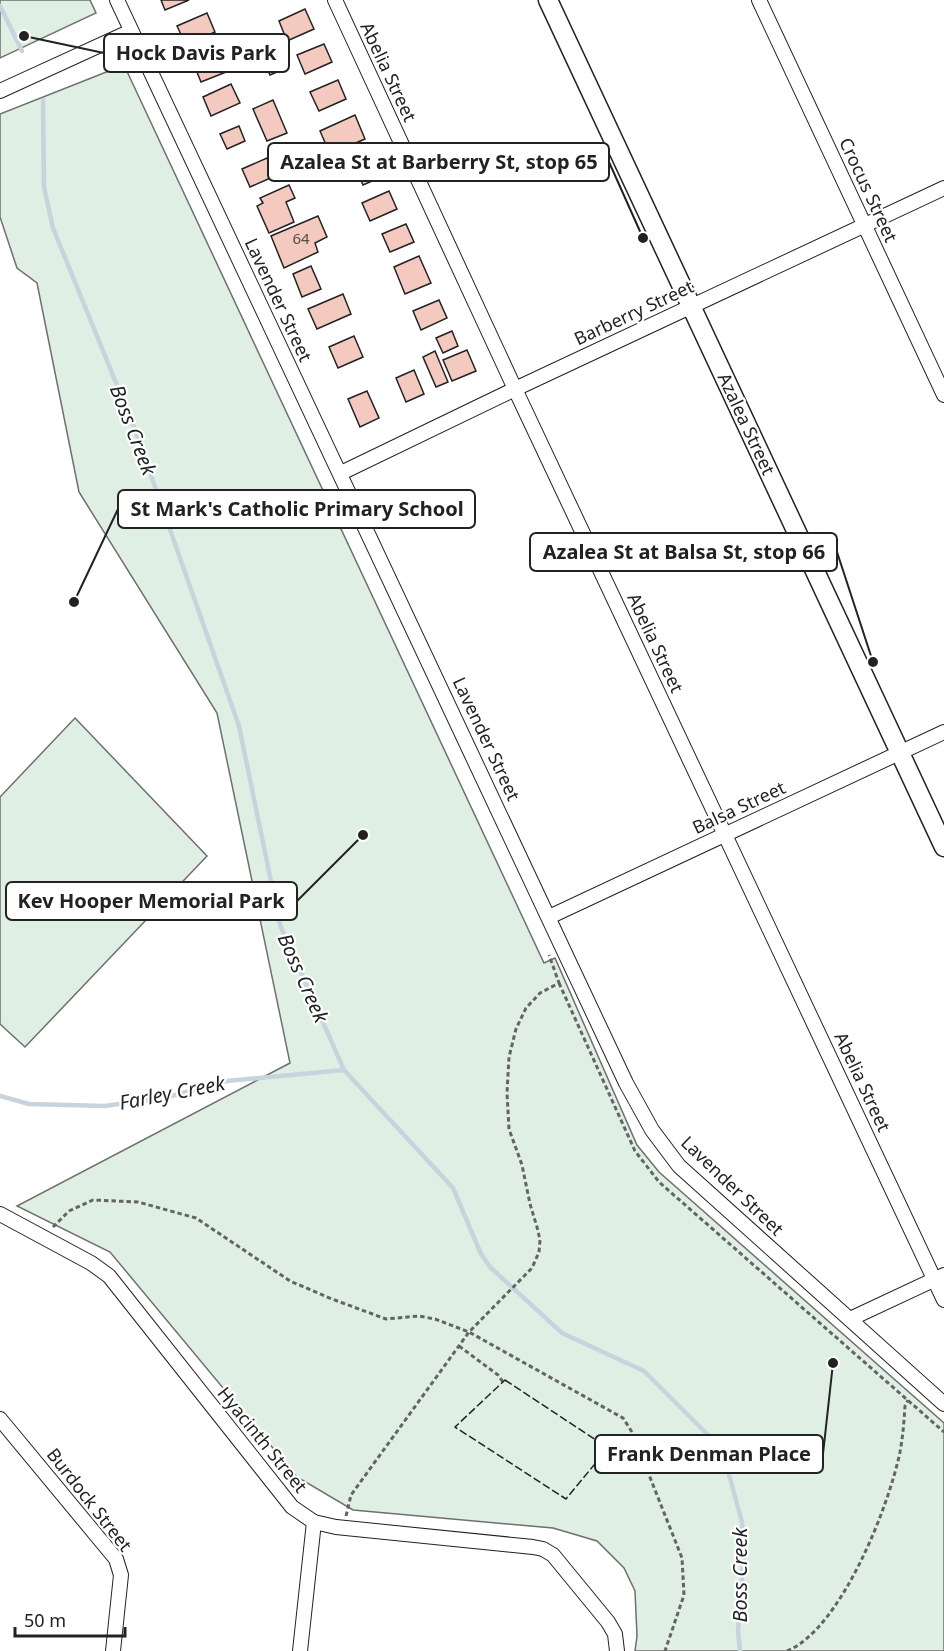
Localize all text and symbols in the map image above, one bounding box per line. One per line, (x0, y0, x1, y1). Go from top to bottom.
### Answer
street label: Abelia Street (355, 18, 423, 126)
callout: Hock Davis Park (104, 34, 289, 72)
text: Hock Davis Park (116, 39, 277, 66)
street label: Crocus Street (834, 133, 904, 246)
callout: Azalea St at Barberry St, stop 65 (268, 143, 609, 181)
text: Azalea St at Barberry St, stop 65 (280, 148, 598, 175)
house number: 64 (292, 228, 310, 248)
street label: Lavender Street (240, 234, 318, 366)
street label: Barberry Street (570, 274, 698, 350)
street label: Azalea Street (713, 369, 781, 479)
water label: Boss Creek (104, 381, 163, 480)
callout: St Mark's Catholic Primary School (118, 490, 475, 528)
text: St Mark's Catholic Primary School (130, 495, 464, 522)
callout: Azalea St at Balsa St, stop 66 (530, 533, 837, 571)
text: Azalea St at Balsa St, stop 66 (543, 538, 825, 565)
street label: Abelia Street (622, 589, 690, 697)
street label: Lavender Street (448, 673, 526, 805)
street label: Balsa Street (688, 775, 789, 839)
callout: Kev Hooper Memorial Park (6, 882, 297, 920)
text: Kev Hooper Memorial Park (17, 887, 285, 914)
water label: Boss Creek (272, 929, 336, 1028)
street label: Abelia Street (829, 1028, 897, 1136)
water label: Farley Creek (117, 1069, 228, 1116)
street label: Lavender Street (676, 1130, 789, 1241)
street label: Hyacinth Street (213, 1381, 313, 1498)
callout: Frank Denman Place (595, 1435, 823, 1473)
text: Frank Denman Place (607, 1440, 811, 1467)
street label: Burdock Street (42, 1443, 138, 1556)
water label: Boss Creek (726, 1526, 753, 1622)
scale bar (15, 1600, 124, 1638)
text: 50 m (24, 1608, 66, 1632)

